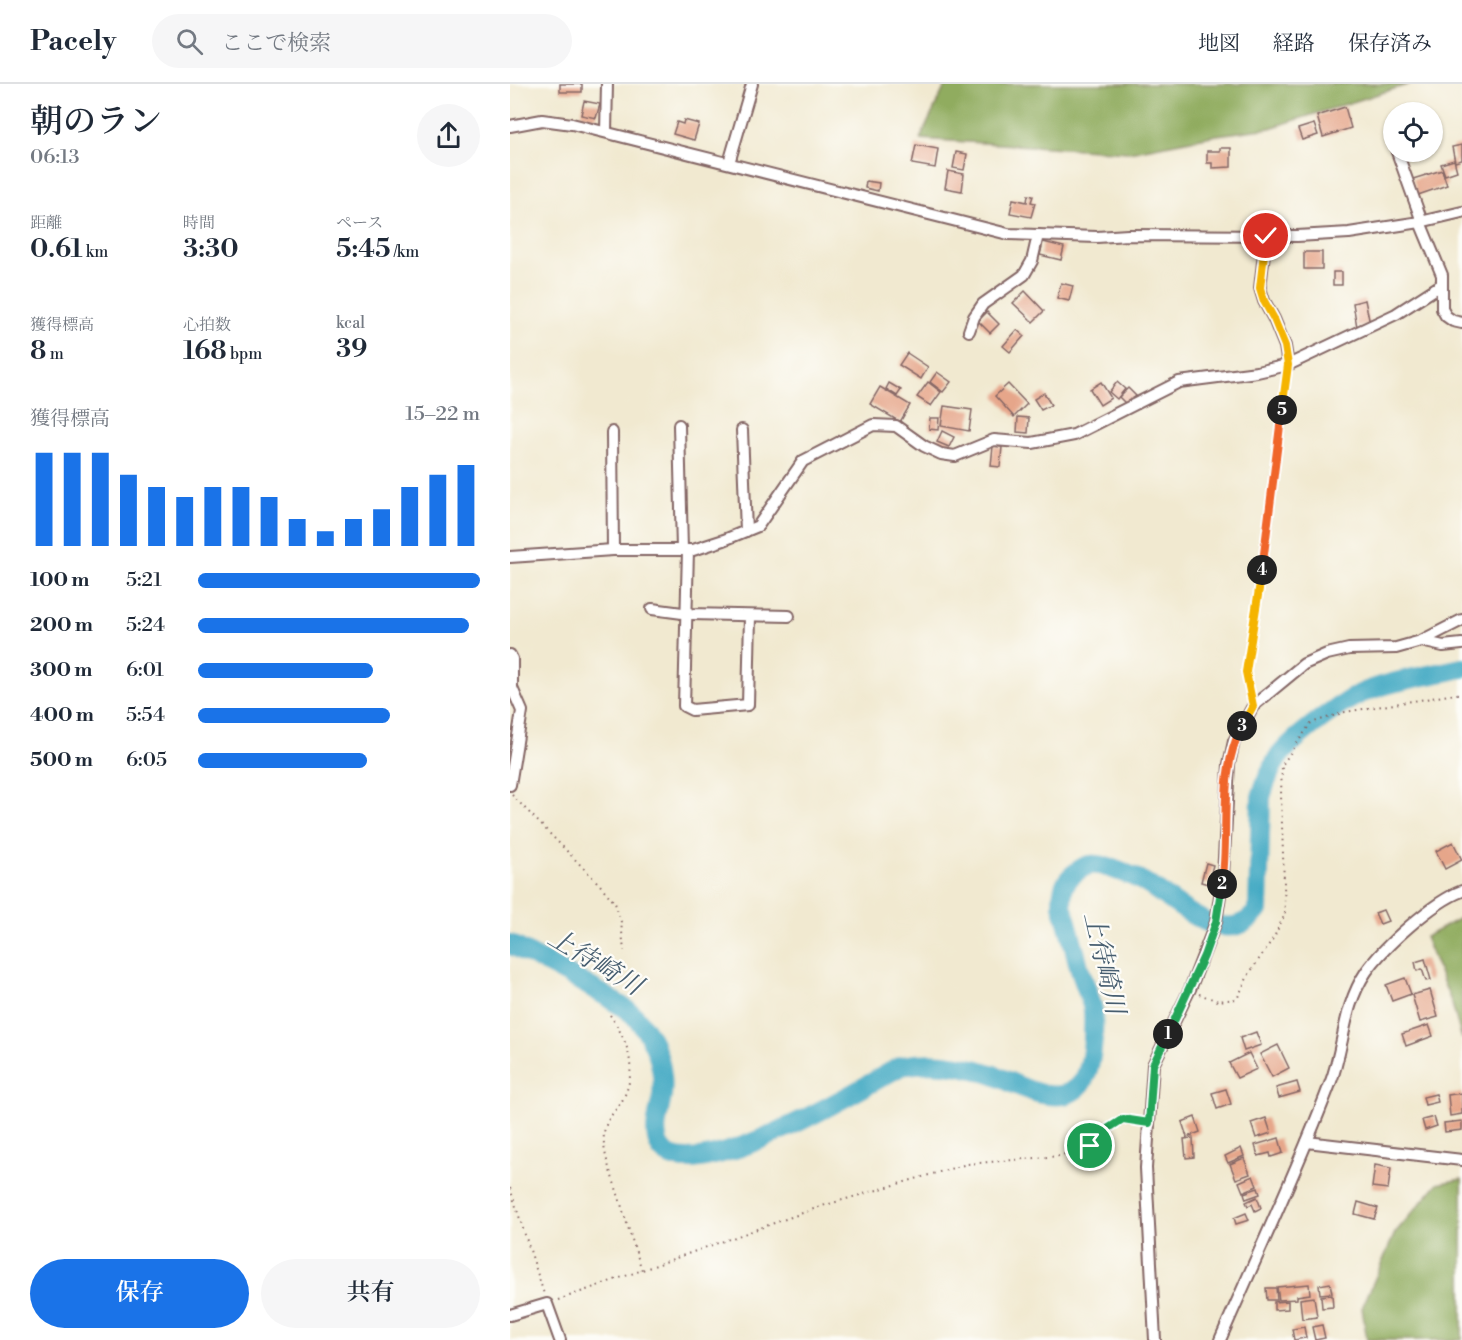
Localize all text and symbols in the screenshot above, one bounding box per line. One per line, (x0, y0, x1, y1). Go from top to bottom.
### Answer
search box (152, 14, 572, 68)
text: Pacely (30, 24, 116, 59)
icon: search (173, 25, 206, 58)
text: ここで検索 (221, 30, 331, 57)
text: 地図 (1198, 31, 1240, 57)
text: 経路 (1273, 31, 1315, 57)
text: 保存済み (1348, 31, 1432, 57)
text: 朝のラン (30, 102, 162, 143)
map controls (1383, 102, 1443, 162)
button: locate (1383, 102, 1443, 162)
button: share (417, 104, 480, 167)
text: 06:13 (30, 145, 80, 170)
pin (1240, 210, 1291, 261)
text: 距離 (30, 213, 62, 233)
text: 時間 (183, 213, 215, 233)
text: ペース (336, 213, 383, 233)
icon: check (1249, 219, 1282, 252)
text: 0.61 (30, 233, 83, 265)
text: 3:30 (183, 233, 238, 265)
text: 5:45 (336, 233, 391, 265)
text: km (83, 242, 108, 262)
text: /km (391, 242, 419, 262)
text: kcal (336, 313, 365, 333)
text: 獲得標高 (30, 315, 94, 335)
text: 心拍数 (183, 315, 231, 335)
text: 39 (336, 333, 367, 365)
text: 8 (30, 335, 46, 367)
text: 168 (183, 335, 227, 367)
text: m (46, 344, 64, 364)
text: bpm (227, 344, 262, 364)
pin: 5 (1267, 395, 1297, 425)
text: 5 (1277, 400, 1287, 420)
text: 15–22 m (405, 402, 480, 427)
text: 獲得標高 (30, 407, 110, 432)
pin: 4 (1247, 555, 1277, 585)
text: 4 (1257, 560, 1267, 580)
text: 100 m (30, 568, 89, 593)
text: 5:21 (126, 568, 162, 593)
text: 200 m (30, 613, 93, 638)
text: 5:24 (126, 613, 165, 638)
text: 300 m (30, 658, 93, 683)
text: 6:01 (126, 658, 164, 683)
text: 400 m (30, 703, 94, 728)
text: 5:54 (126, 703, 165, 728)
pin: 3 (1227, 711, 1257, 741)
text: 3 (1237, 716, 1247, 736)
text: 500 m (30, 748, 93, 773)
text: 6:05 (126, 748, 167, 773)
pin: 2 (1207, 869, 1237, 899)
text: 2 (1217, 874, 1227, 894)
water label: 上待崎川 (1077, 909, 1132, 1020)
water label: 上待崎川 (542, 921, 650, 1004)
pin: 1 (1153, 1019, 1183, 1049)
text: 1 (1164, 1024, 1172, 1044)
pin (1064, 1120, 1115, 1171)
icon: arrive (1073, 1129, 1106, 1162)
button: 保存 (30, 1259, 249, 1328)
button: 共有 (261, 1259, 480, 1328)

